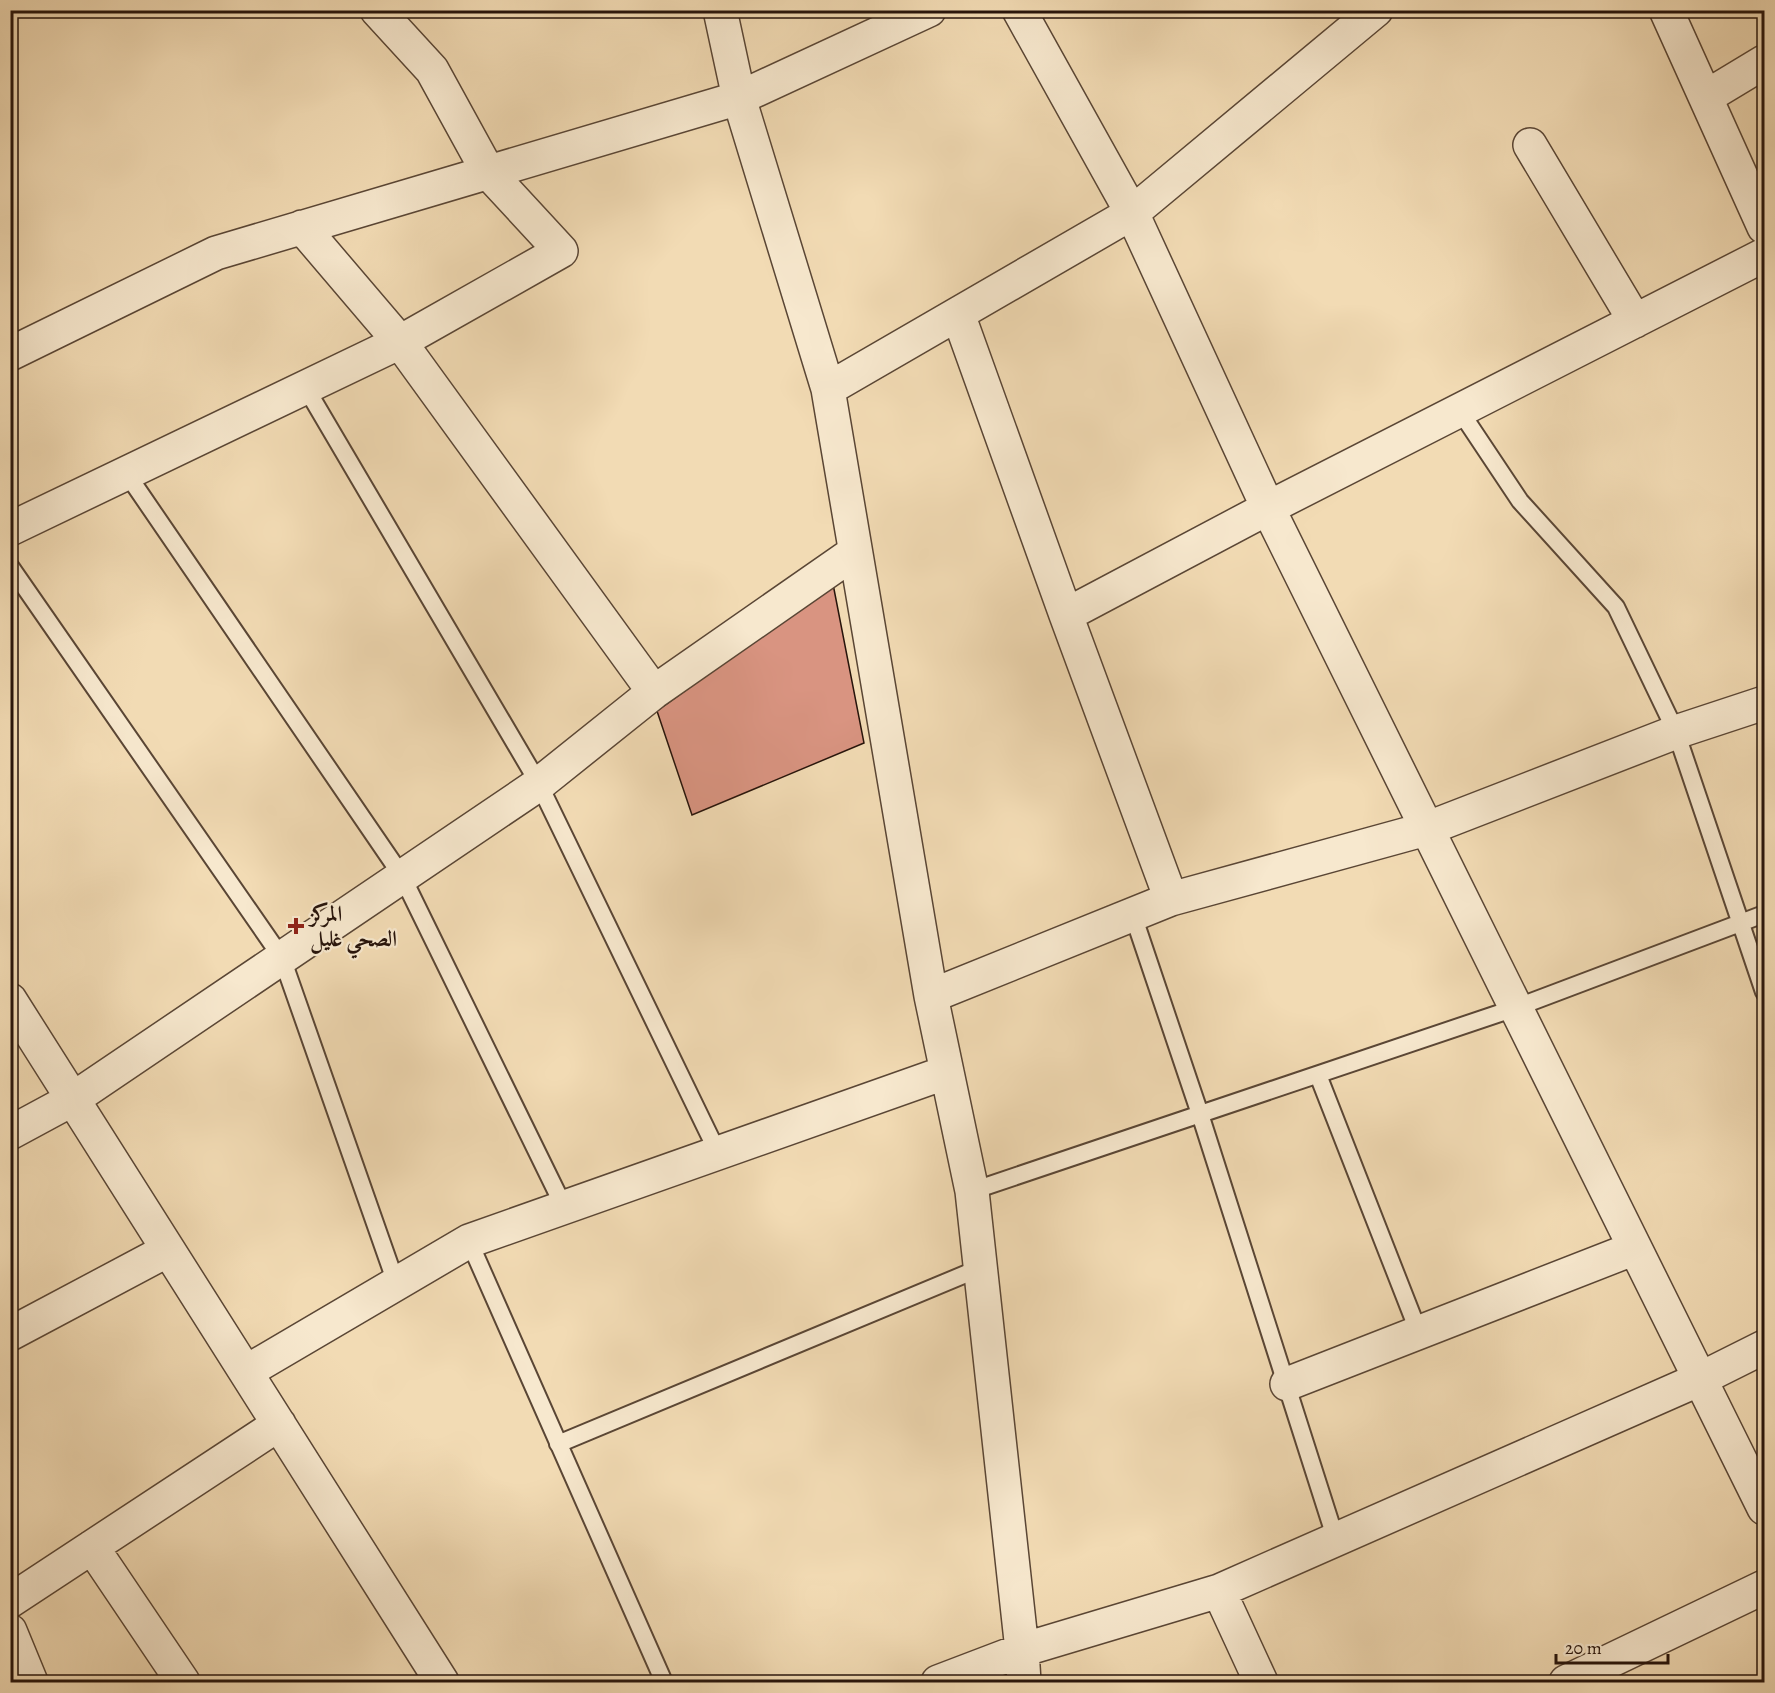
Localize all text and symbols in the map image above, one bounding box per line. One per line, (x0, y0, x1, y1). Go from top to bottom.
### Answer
place label: المركز الصحي غليل (307, 899, 397, 959)
marker: المركز الصحي غليل (287, 917, 305, 935)
scale bar (1556, 1627, 1668, 1665)
text: 20 m (1565, 1636, 1602, 1660)

